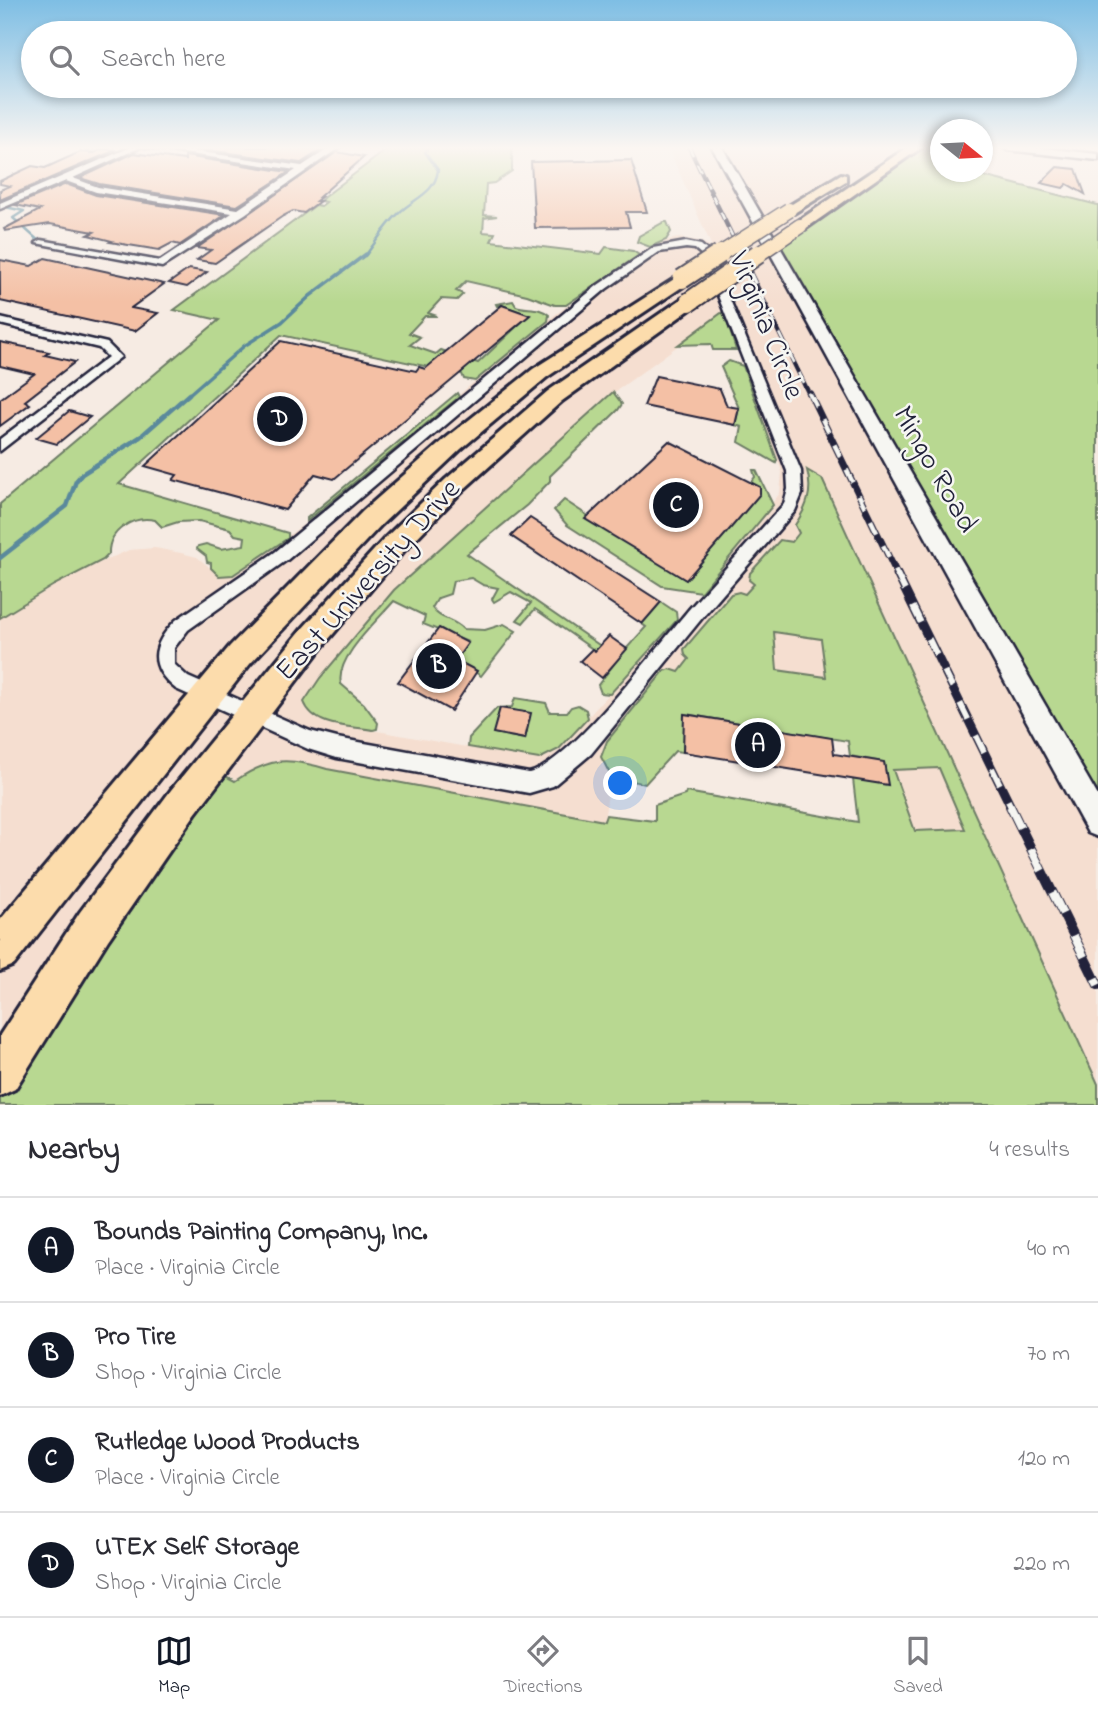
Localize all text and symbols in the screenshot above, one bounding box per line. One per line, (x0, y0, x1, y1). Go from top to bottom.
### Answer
search box (21, 21, 1077, 98)
icon: search (45, 41, 83, 79)
text: Search here (101, 41, 226, 79)
north arrow (930, 119, 993, 182)
street label: Virginia Circle (715, 244, 815, 407)
pin: D (257, 393, 303, 445)
street label: Mingo Road (880, 398, 988, 542)
street label: East University Drive (266, 470, 472, 692)
pin: C (653, 479, 699, 531)
pin: B (416, 640, 462, 692)
pin: A (735, 719, 781, 771)
your location (603, 766, 637, 800)
text: Nearby (28, 1129, 120, 1173)
text: 4 results (989, 1134, 1070, 1167)
text: Bounds Painting Company, Inc. (95, 1214, 428, 1252)
text: A (44, 1233, 58, 1266)
text: 40 m (1027, 1233, 1070, 1266)
text: Place · Virginia Circle (95, 1252, 280, 1285)
text: Pro Tire (95, 1319, 176, 1357)
text: B (43, 1338, 59, 1371)
text: 70 m (1027, 1338, 1070, 1371)
text: Shop · Virginia Circle (95, 1357, 281, 1390)
text: Rutledge Wood Products (95, 1424, 360, 1462)
text: C (45, 1443, 57, 1476)
text: 120 m (1018, 1443, 1070, 1476)
text: Place · Virginia Circle (95, 1462, 280, 1495)
text: UTEX Self Storage (95, 1529, 299, 1567)
text: D (43, 1548, 59, 1581)
text: 220 m (1014, 1548, 1070, 1581)
text: Shop · Virginia Circle (95, 1567, 281, 1600)
tab: Map (155, 1632, 193, 1701)
tab: Directions (504, 1632, 583, 1701)
tab: Saved (893, 1632, 943, 1701)

